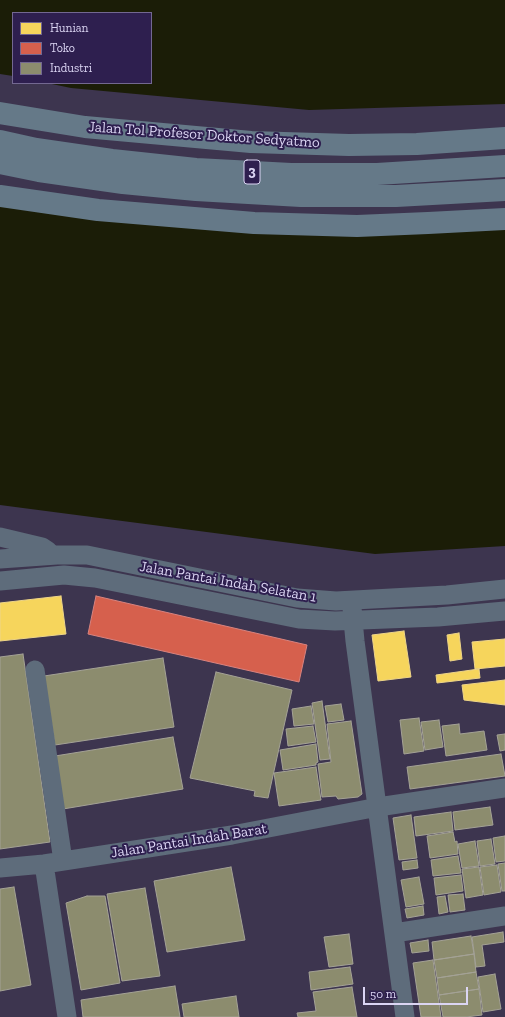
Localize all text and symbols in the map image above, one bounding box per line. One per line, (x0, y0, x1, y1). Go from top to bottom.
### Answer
legend (12, 12, 152, 84)
text: Hunian (50, 21, 88, 35)
text: Toko (50, 41, 75, 55)
text: Industri (50, 61, 92, 75)
street label: Jalan Tol Profesor Doktor Sedyatmo (88, 118, 320, 152)
road number: 3 (244, 160, 260, 184)
street label: Jalan Pantai Indah Selatan 1 (138, 558, 318, 606)
street label: Jalan Pantai Indah Barat (110, 820, 268, 862)
scale bar (365, 979, 470, 1005)
text: 50 m (370, 987, 396, 1001)

